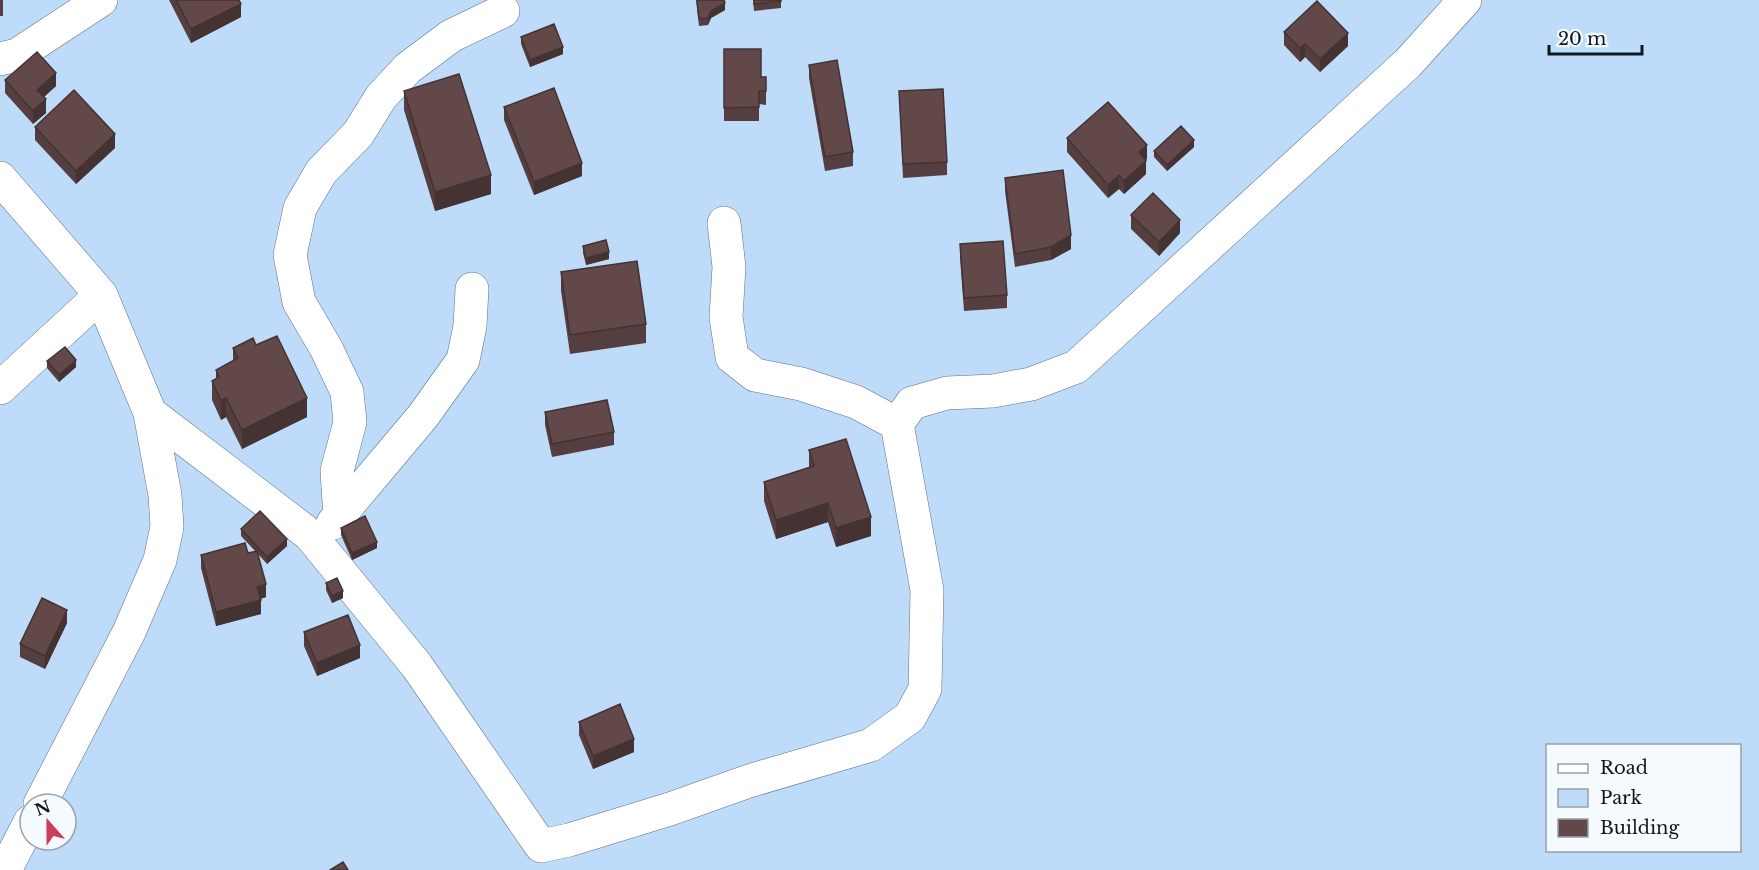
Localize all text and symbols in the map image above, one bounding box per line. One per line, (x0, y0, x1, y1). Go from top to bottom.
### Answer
scale bar (1549, 18, 1642, 56)
text: 20 m (1558, 28, 1606, 50)
legend (1546, 744, 1741, 852)
text: Road (1600, 757, 1648, 779)
text: Park (1600, 787, 1642, 809)
north arrow (18, 792, 78, 852)
text: N (32, 796, 53, 820)
text: Building (1600, 817, 1679, 839)

